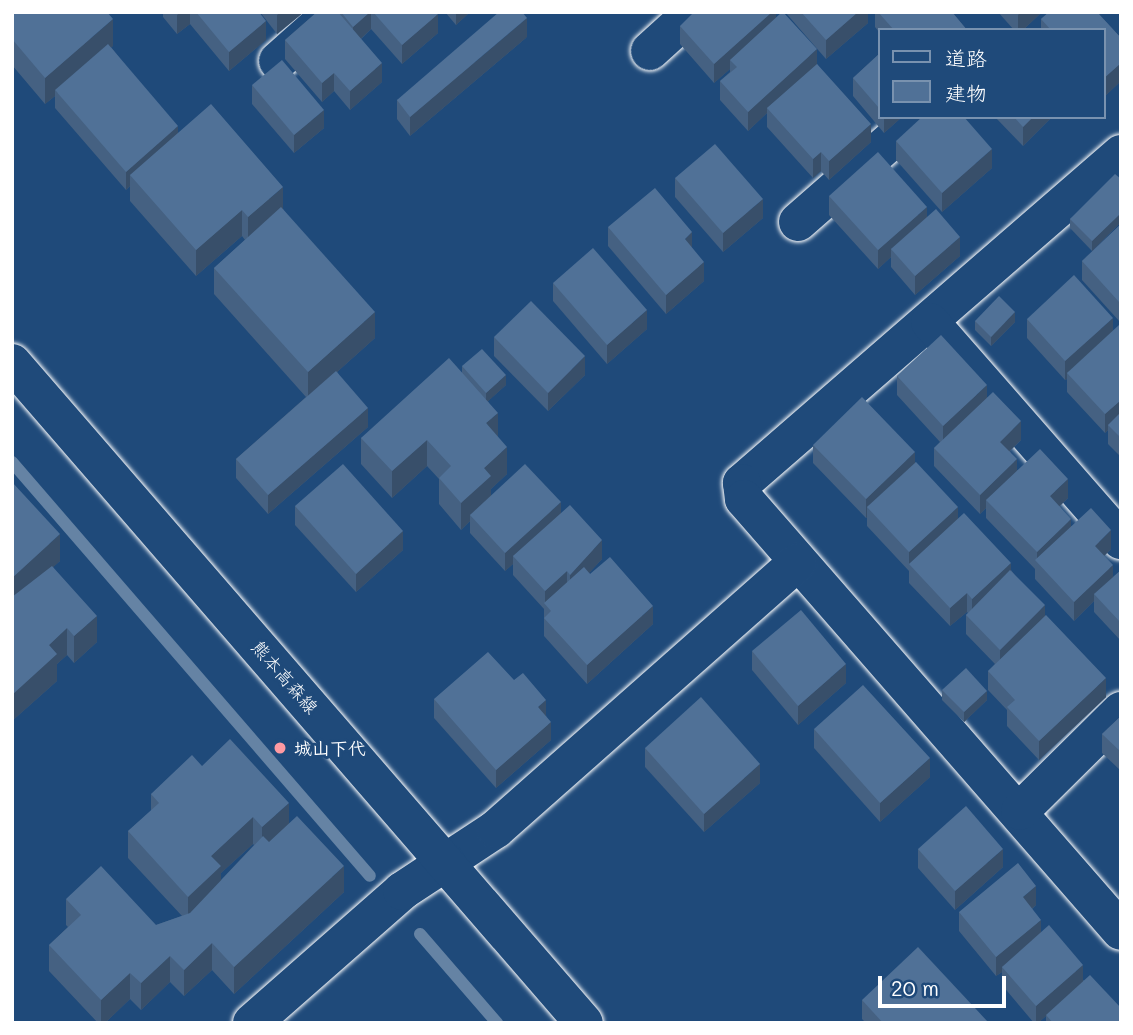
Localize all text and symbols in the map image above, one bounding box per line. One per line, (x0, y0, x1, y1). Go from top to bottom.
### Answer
legend (878, 28, 1105, 119)
text: 道路 (945, 44, 987, 71)
text: 建物 (945, 79, 987, 106)
street label: 熊本高森線 (247, 636, 323, 718)
place label: 城山下代 (294, 737, 366, 759)
marker: 城山下代 (272, 740, 288, 756)
scale bar (881, 962, 1009, 1006)
text: 20 m (891, 974, 939, 1001)

